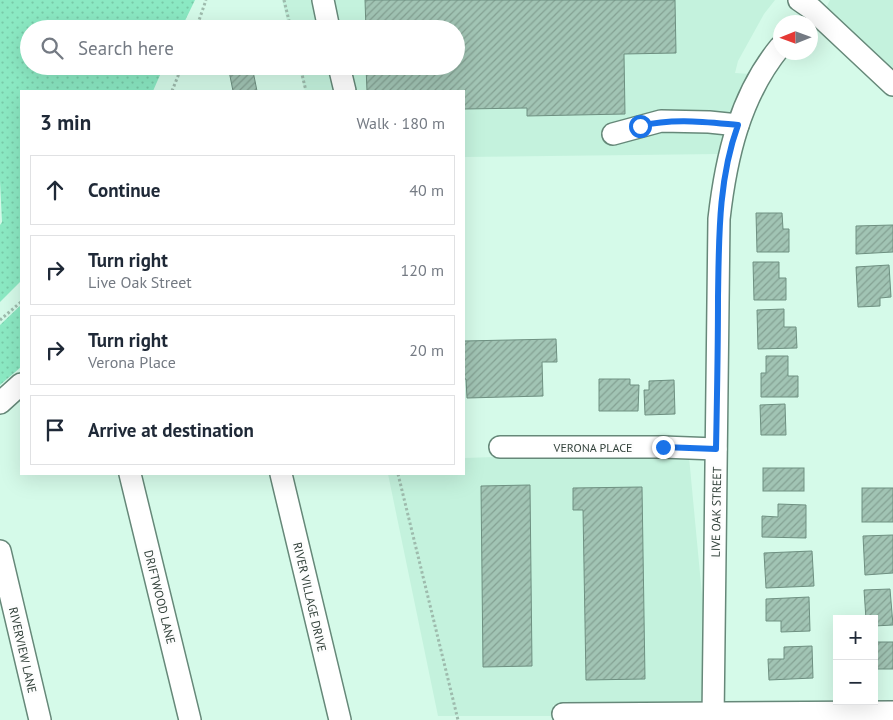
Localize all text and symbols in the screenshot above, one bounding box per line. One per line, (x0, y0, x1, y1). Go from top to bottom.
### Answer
north arrow (773, 15, 818, 60)
search box (20, 20, 465, 75)
icon: search (38, 34, 66, 62)
text: Search here (78, 36, 174, 60)
text: 3 min (40, 109, 91, 136)
text: Walk · 180 m (356, 113, 445, 133)
route start (629, 115, 652, 138)
icon: ahead (41, 176, 69, 204)
text: Continue (88, 178, 160, 202)
text: 40 m (409, 180, 444, 200)
text: Turn right (88, 248, 168, 272)
icon: right (41, 256, 69, 284)
text: 120 m (401, 260, 444, 280)
text: Live Oak Street (88, 272, 192, 292)
text: Turn right (88, 328, 168, 352)
icon: right (41, 336, 69, 364)
text: 20 m (409, 340, 444, 360)
text: Verona Place (88, 352, 176, 372)
icon: arrive (41, 416, 69, 444)
text: Arrive at destination (88, 418, 254, 442)
route end (652, 436, 675, 459)
street label: VERONA PLACE (553, 440, 632, 455)
street label: LIVE OAK STREET (708, 466, 724, 558)
street label: RIVER VILLAGE DRIVE (290, 541, 330, 653)
street label: DRIFTWOOD LANE (141, 548, 179, 646)
street label: RIVERVIEW LANE (6, 606, 40, 694)
map controls (833, 615, 878, 705)
button: + (833, 615, 878, 660)
button: − (833, 660, 878, 705)

